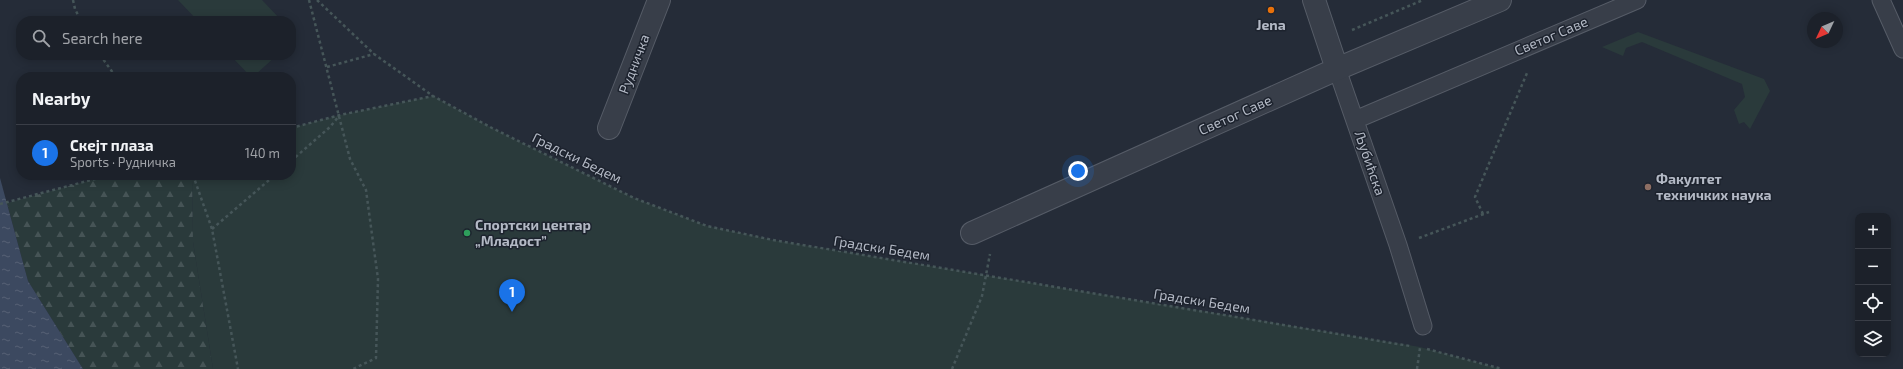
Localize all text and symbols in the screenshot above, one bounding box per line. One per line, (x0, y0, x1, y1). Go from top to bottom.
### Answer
marker: Jena (1266, 5, 1276, 15)
street label: Светог Саве (1511, 12, 1590, 59)
north arrow (1807, 12, 1843, 48)
search box (16, 16, 296, 60)
place label: Jena (1256, 16, 1286, 33)
icon: search (30, 27, 52, 49)
text: Search here (62, 29, 143, 47)
street label: Рудничка (614, 32, 653, 96)
text: Nearby (32, 88, 90, 108)
street label: Светог Саве (1196, 91, 1274, 138)
street label: Љубићска (1351, 128, 1389, 197)
street label: Градски Бедем (530, 129, 625, 187)
text: Скејт плаза (70, 136, 154, 154)
text: 1 (42, 145, 48, 161)
text: 140 m (245, 145, 280, 161)
text: Sports · Рудничка (70, 154, 176, 170)
your location (1068, 161, 1088, 181)
place label: Факултет техничких наука (1656, 170, 1772, 203)
marker: Факултет техничких наука (1643, 182, 1653, 192)
map controls (1855, 213, 1891, 357)
button: + (1855, 213, 1891, 249)
place label: Спортски центар „Младост” (475, 216, 591, 249)
marker: Спортски центар „Младост” (462, 228, 472, 238)
street label: Градски Бедем (833, 231, 932, 264)
button: − (1855, 249, 1891, 285)
pin: 1 (499, 279, 525, 312)
street label: Градски Бедем (1153, 284, 1252, 317)
button: locate (1855, 285, 1891, 321)
button: layers (1855, 321, 1891, 357)

